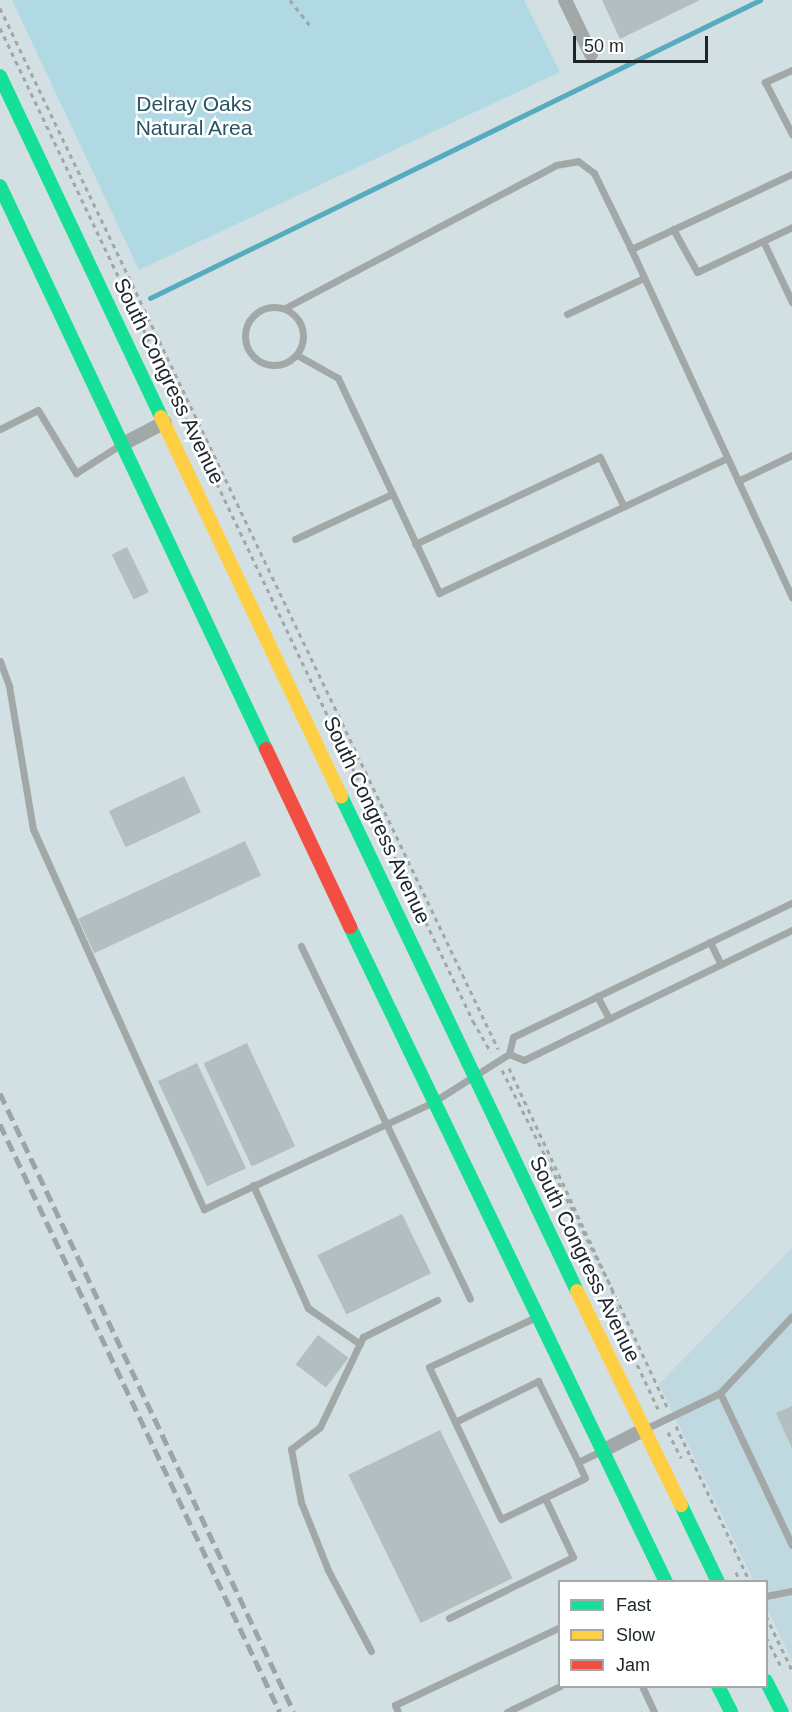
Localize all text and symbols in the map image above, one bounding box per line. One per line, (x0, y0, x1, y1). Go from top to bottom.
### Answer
scale bar (576, 24, 711, 62)
text: 50 m (584, 36, 624, 56)
park label: Delray Oaks Natural Area (135, 91, 253, 141)
street label: South Congress Avenue (108, 273, 230, 489)
street label: South Congress Avenue (318, 712, 436, 928)
street label: South Congress Avenue (524, 1151, 646, 1367)
legend (558, 1580, 768, 1688)
text: Fast (616, 1595, 651, 1615)
text: Slow (616, 1625, 655, 1645)
text: Jam (616, 1655, 650, 1675)

